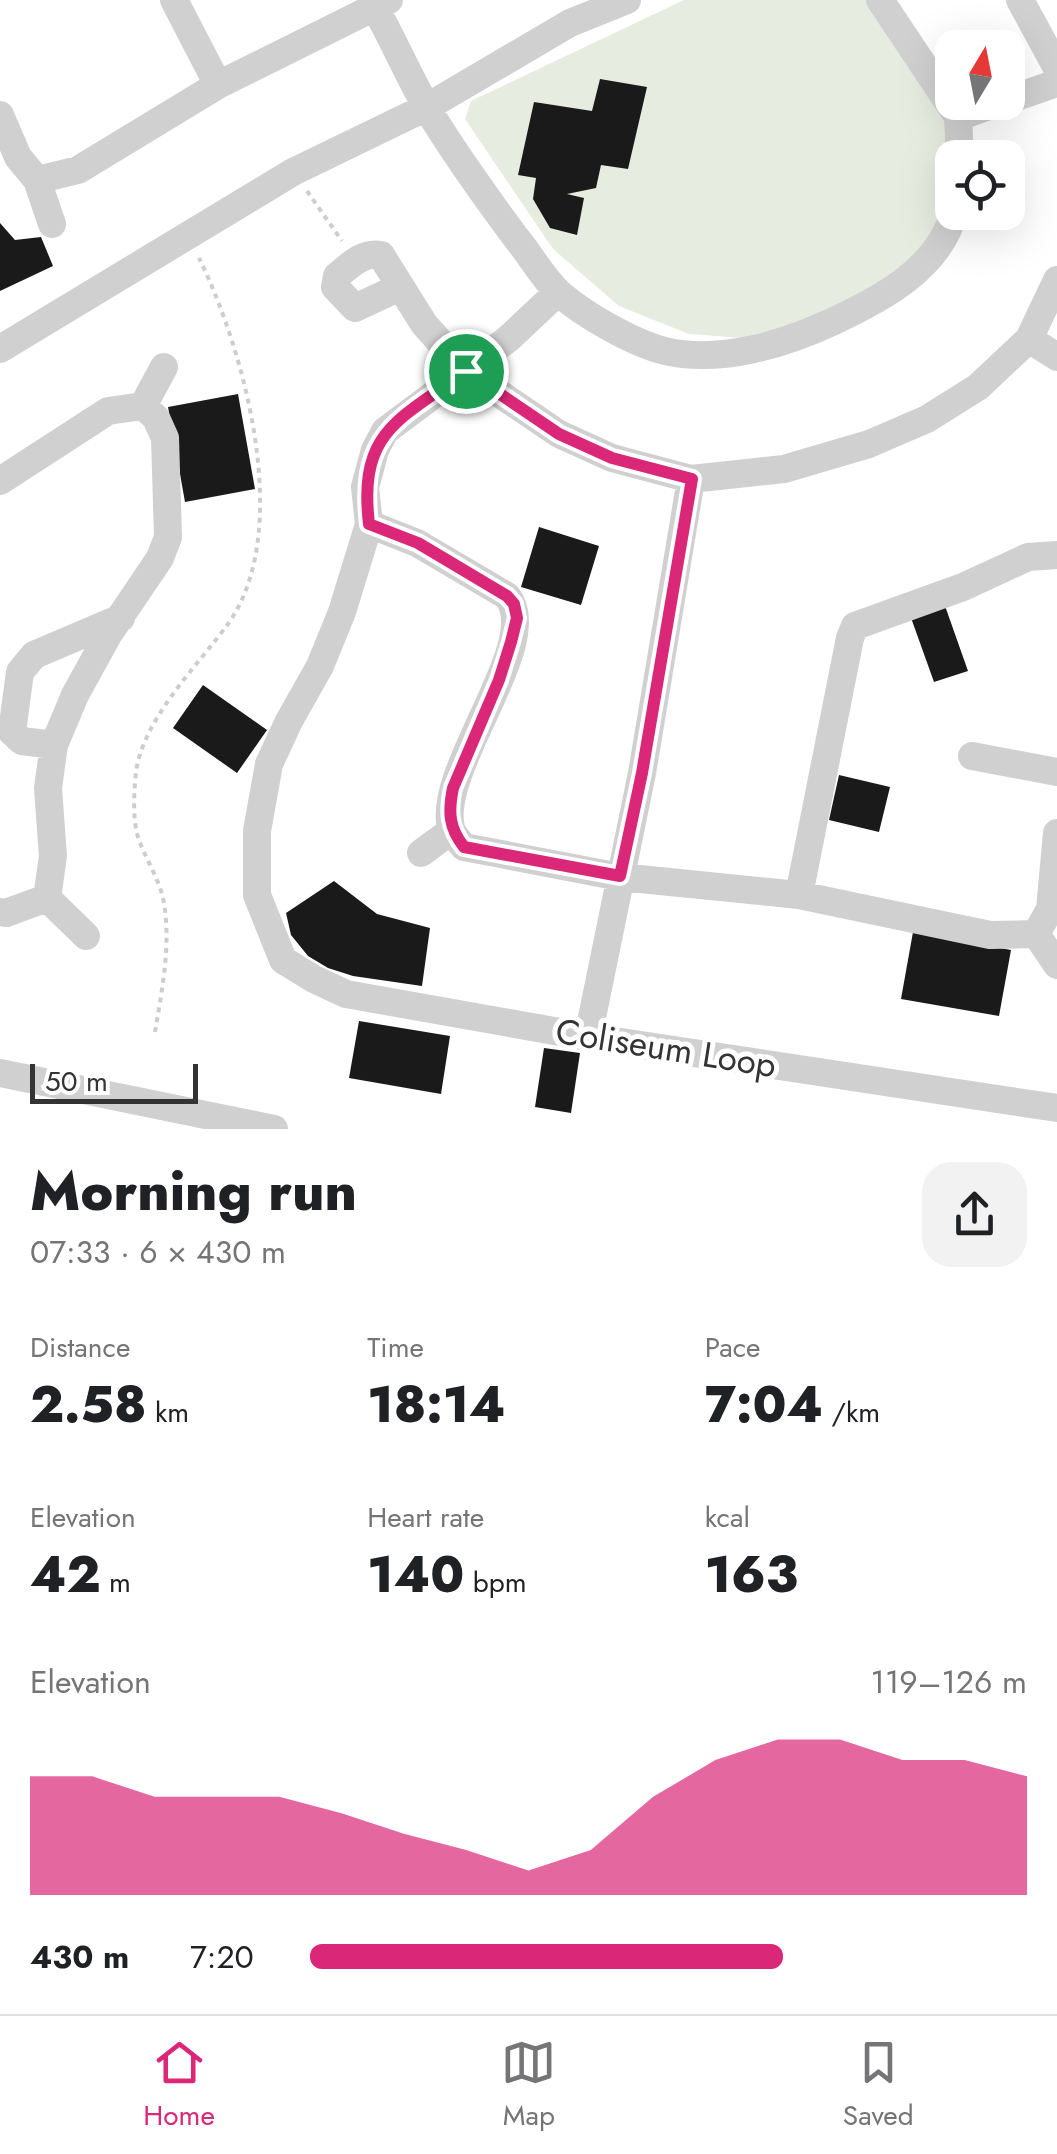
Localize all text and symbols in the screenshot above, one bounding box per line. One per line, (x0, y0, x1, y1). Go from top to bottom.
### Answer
north arrow (935, 30, 1025, 120)
map controls (935, 30, 1025, 230)
button: locate (935, 140, 1025, 230)
pin (424, 329, 509, 414)
icon: arrive (439, 344, 494, 399)
street label: Coliseum Loop (552, 1006, 780, 1090)
scale bar (30, 1059, 198, 1104)
text: 50 m (45, 1061, 108, 1102)
text: Morning run (30, 1151, 357, 1231)
button: share (922, 1162, 1027, 1267)
text: 07:33 · 6 × 430 m (30, 1229, 286, 1275)
text: Distance (30, 1327, 130, 1368)
text: Time (367, 1327, 424, 1368)
text: Pace (705, 1327, 760, 1368)
text: 2.58 (30, 1368, 147, 1441)
text: 18:14 (367, 1368, 506, 1441)
text: 7:04 (705, 1368, 823, 1441)
text: km (147, 1392, 189, 1433)
text: /km (823, 1392, 880, 1433)
text: Elevation (30, 1497, 136, 1538)
text: Heart rate (367, 1497, 484, 1538)
text: kcal (705, 1497, 750, 1538)
text: 42 (30, 1538, 101, 1611)
text: 140 (367, 1538, 464, 1611)
text: 163 (705, 1538, 798, 1611)
text: m (101, 1562, 131, 1603)
text: bpm (464, 1562, 527, 1603)
text: Elevation (30, 1659, 151, 1705)
text: 119–126 m (870, 1659, 1027, 1705)
text: 430 m (30, 1934, 129, 1980)
text: 7:20 (190, 1934, 254, 1980)
tab: Home (143, 2035, 215, 2136)
tab: Map (501, 2035, 556, 2136)
tab: Saved (843, 2035, 914, 2136)

